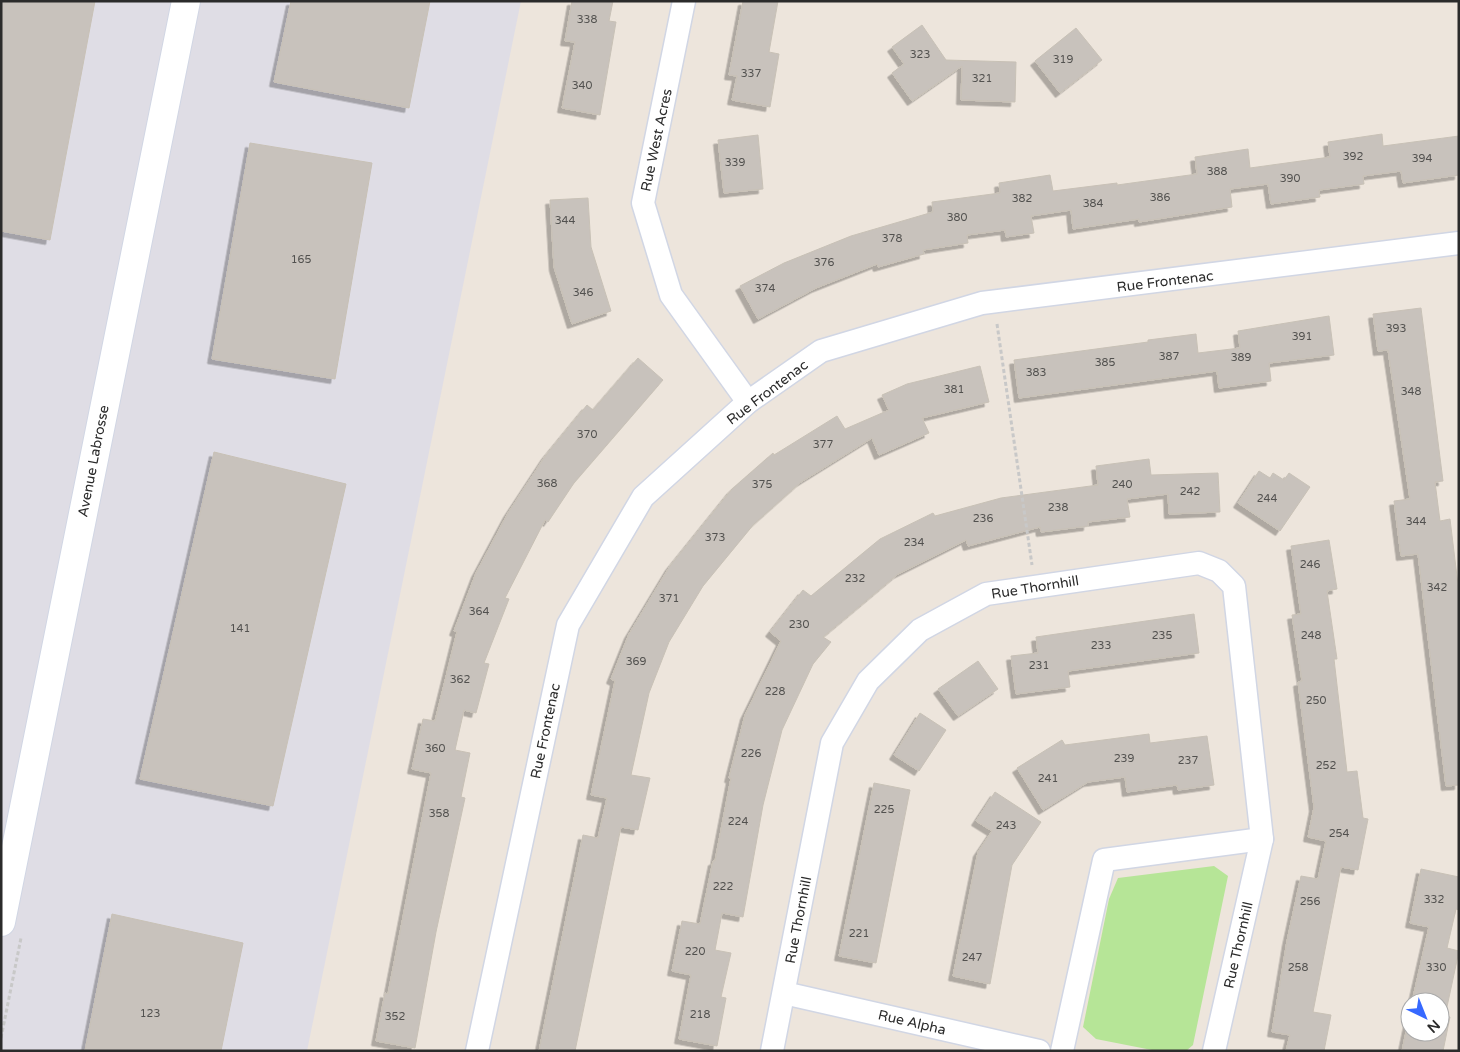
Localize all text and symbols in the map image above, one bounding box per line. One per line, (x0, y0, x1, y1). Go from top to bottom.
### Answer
house number: 338 (577, 13, 597, 26)
house number: 323 (910, 48, 930, 61)
house number: 319 (1053, 53, 1073, 66)
house number: 337 (741, 67, 761, 80)
house number: 321 (972, 72, 992, 85)
house number: 340 (572, 79, 592, 92)
street label: Rue West Acres (637, 87, 676, 193)
house number: 392 (1343, 150, 1363, 163)
house number: 394 (1412, 152, 1432, 165)
house number: 339 (725, 156, 745, 169)
house number: 388 (1207, 165, 1227, 178)
house number: 390 (1280, 172, 1300, 185)
house number: 386 (1150, 191, 1170, 204)
house number: 382 (1012, 192, 1032, 205)
house number: 384 (1083, 197, 1103, 210)
house number: 380 (947, 211, 967, 224)
house number: 344 (555, 214, 575, 227)
house number: 378 (882, 232, 902, 245)
house number: 165 (291, 253, 311, 266)
house number: 376 (814, 256, 834, 269)
street label: Rue Frontenac (1116, 267, 1214, 296)
house number: 374 (755, 282, 775, 295)
house number: 346 (573, 286, 593, 299)
house number: 393 (1386, 322, 1406, 335)
house number: 391 (1292, 330, 1312, 343)
house number: 387 (1159, 350, 1179, 363)
house number: 389 (1231, 351, 1251, 364)
street label: Rue Frontenac (723, 356, 811, 428)
house number: 385 (1095, 356, 1115, 369)
house number: 383 (1026, 366, 1046, 379)
house number: 381 (944, 383, 964, 396)
house number: 348 (1401, 385, 1421, 398)
street label: Avenue Labrosse (74, 404, 113, 518)
house number: 370 (577, 428, 597, 441)
house number: 377 (813, 438, 833, 451)
house number: 368 (537, 477, 557, 490)
house number: 375 (752, 478, 772, 491)
house number: 240 (1112, 478, 1132, 491)
house number: 242 (1180, 485, 1200, 498)
house number: 244 (1257, 492, 1277, 505)
house number: 238 (1048, 501, 1068, 514)
house number: 236 (973, 512, 993, 525)
house number: 344 (1406, 515, 1426, 528)
house number: 373 (705, 531, 725, 544)
house number: 234 (904, 536, 924, 549)
house number: 246 (1300, 558, 1320, 571)
house number: 232 (845, 572, 865, 585)
street label: Rue Thornhill (990, 572, 1080, 603)
house number: 342 (1427, 581, 1447, 594)
house number: 371 (659, 592, 679, 605)
house number: 364 (469, 605, 489, 618)
house number: 230 (789, 618, 809, 631)
house number: 141 (230, 622, 250, 635)
house number: 235 (1152, 629, 1172, 642)
house number: 248 (1301, 629, 1321, 642)
house number: 233 (1091, 639, 1111, 652)
house number: 369 (626, 655, 646, 668)
house number: 231 (1029, 659, 1049, 672)
house number: 362 (450, 673, 470, 686)
street label: Rue Frontenac (527, 682, 564, 780)
house number: 228 (765, 685, 785, 698)
house number: 250 (1306, 694, 1326, 707)
house number: 360 (425, 742, 445, 755)
house number: 226 (741, 747, 761, 760)
house number: 239 (1114, 752, 1134, 765)
house number: 237 (1178, 754, 1198, 767)
house number: 252 (1316, 759, 1336, 772)
house number: 241 (1038, 772, 1058, 785)
house number: 225 (874, 803, 894, 816)
house number: 358 (429, 807, 449, 820)
house number: 224 (728, 815, 748, 828)
house number: 243 (996, 819, 1016, 832)
house number: 254 (1329, 827, 1349, 840)
street label: Rue Thornhill (782, 875, 815, 965)
house number: 222 (713, 880, 733, 893)
house number: 332 (1424, 893, 1444, 906)
house number: 256 (1300, 895, 1320, 908)
street label: Rue Thornhill (1220, 900, 1257, 990)
house number: 221 (849, 927, 869, 940)
house number: 220 (685, 945, 705, 958)
house number: 247 (962, 951, 982, 964)
house number: 258 (1288, 961, 1308, 974)
house number: 330 (1426, 961, 1446, 974)
north arrow (1400, 992, 1450, 1042)
street label: Rue Alpha (876, 1006, 947, 1039)
house number: 123 (140, 1007, 160, 1020)
house number: 218 (690, 1008, 710, 1021)
house number: 352 (385, 1010, 405, 1023)
text: N (1424, 1016, 1443, 1036)

